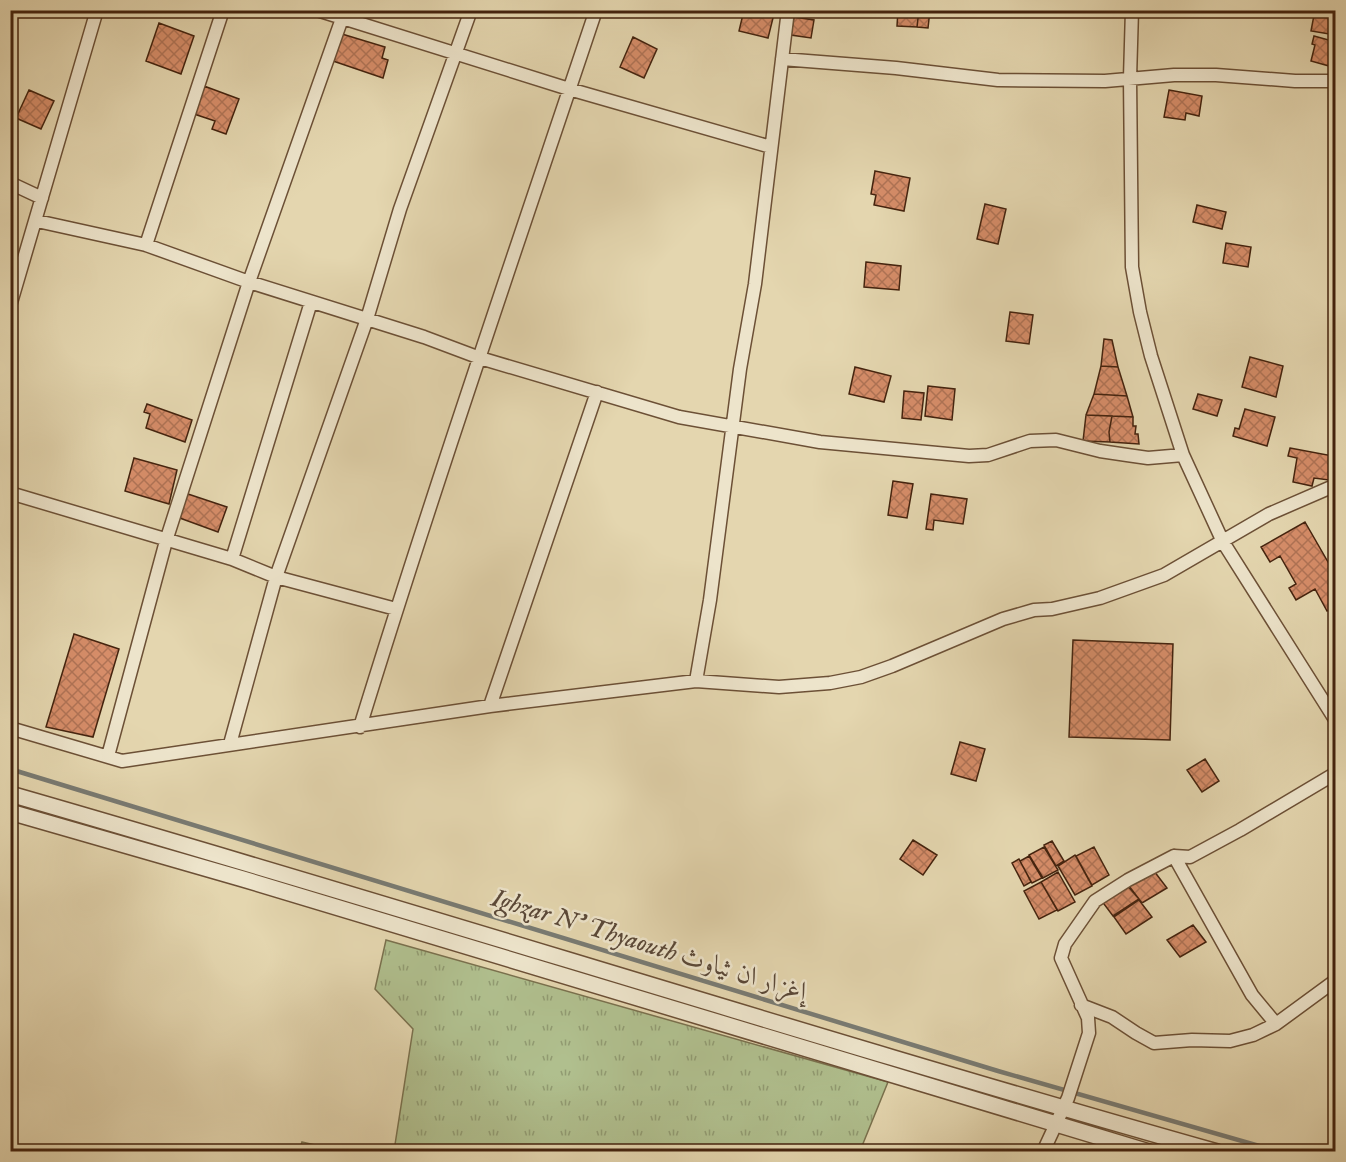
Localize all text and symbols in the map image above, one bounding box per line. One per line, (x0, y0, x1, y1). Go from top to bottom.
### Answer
water label: Ighzar N' Thyaouth إغزار ان ثياوث (486, 881, 814, 1011)

